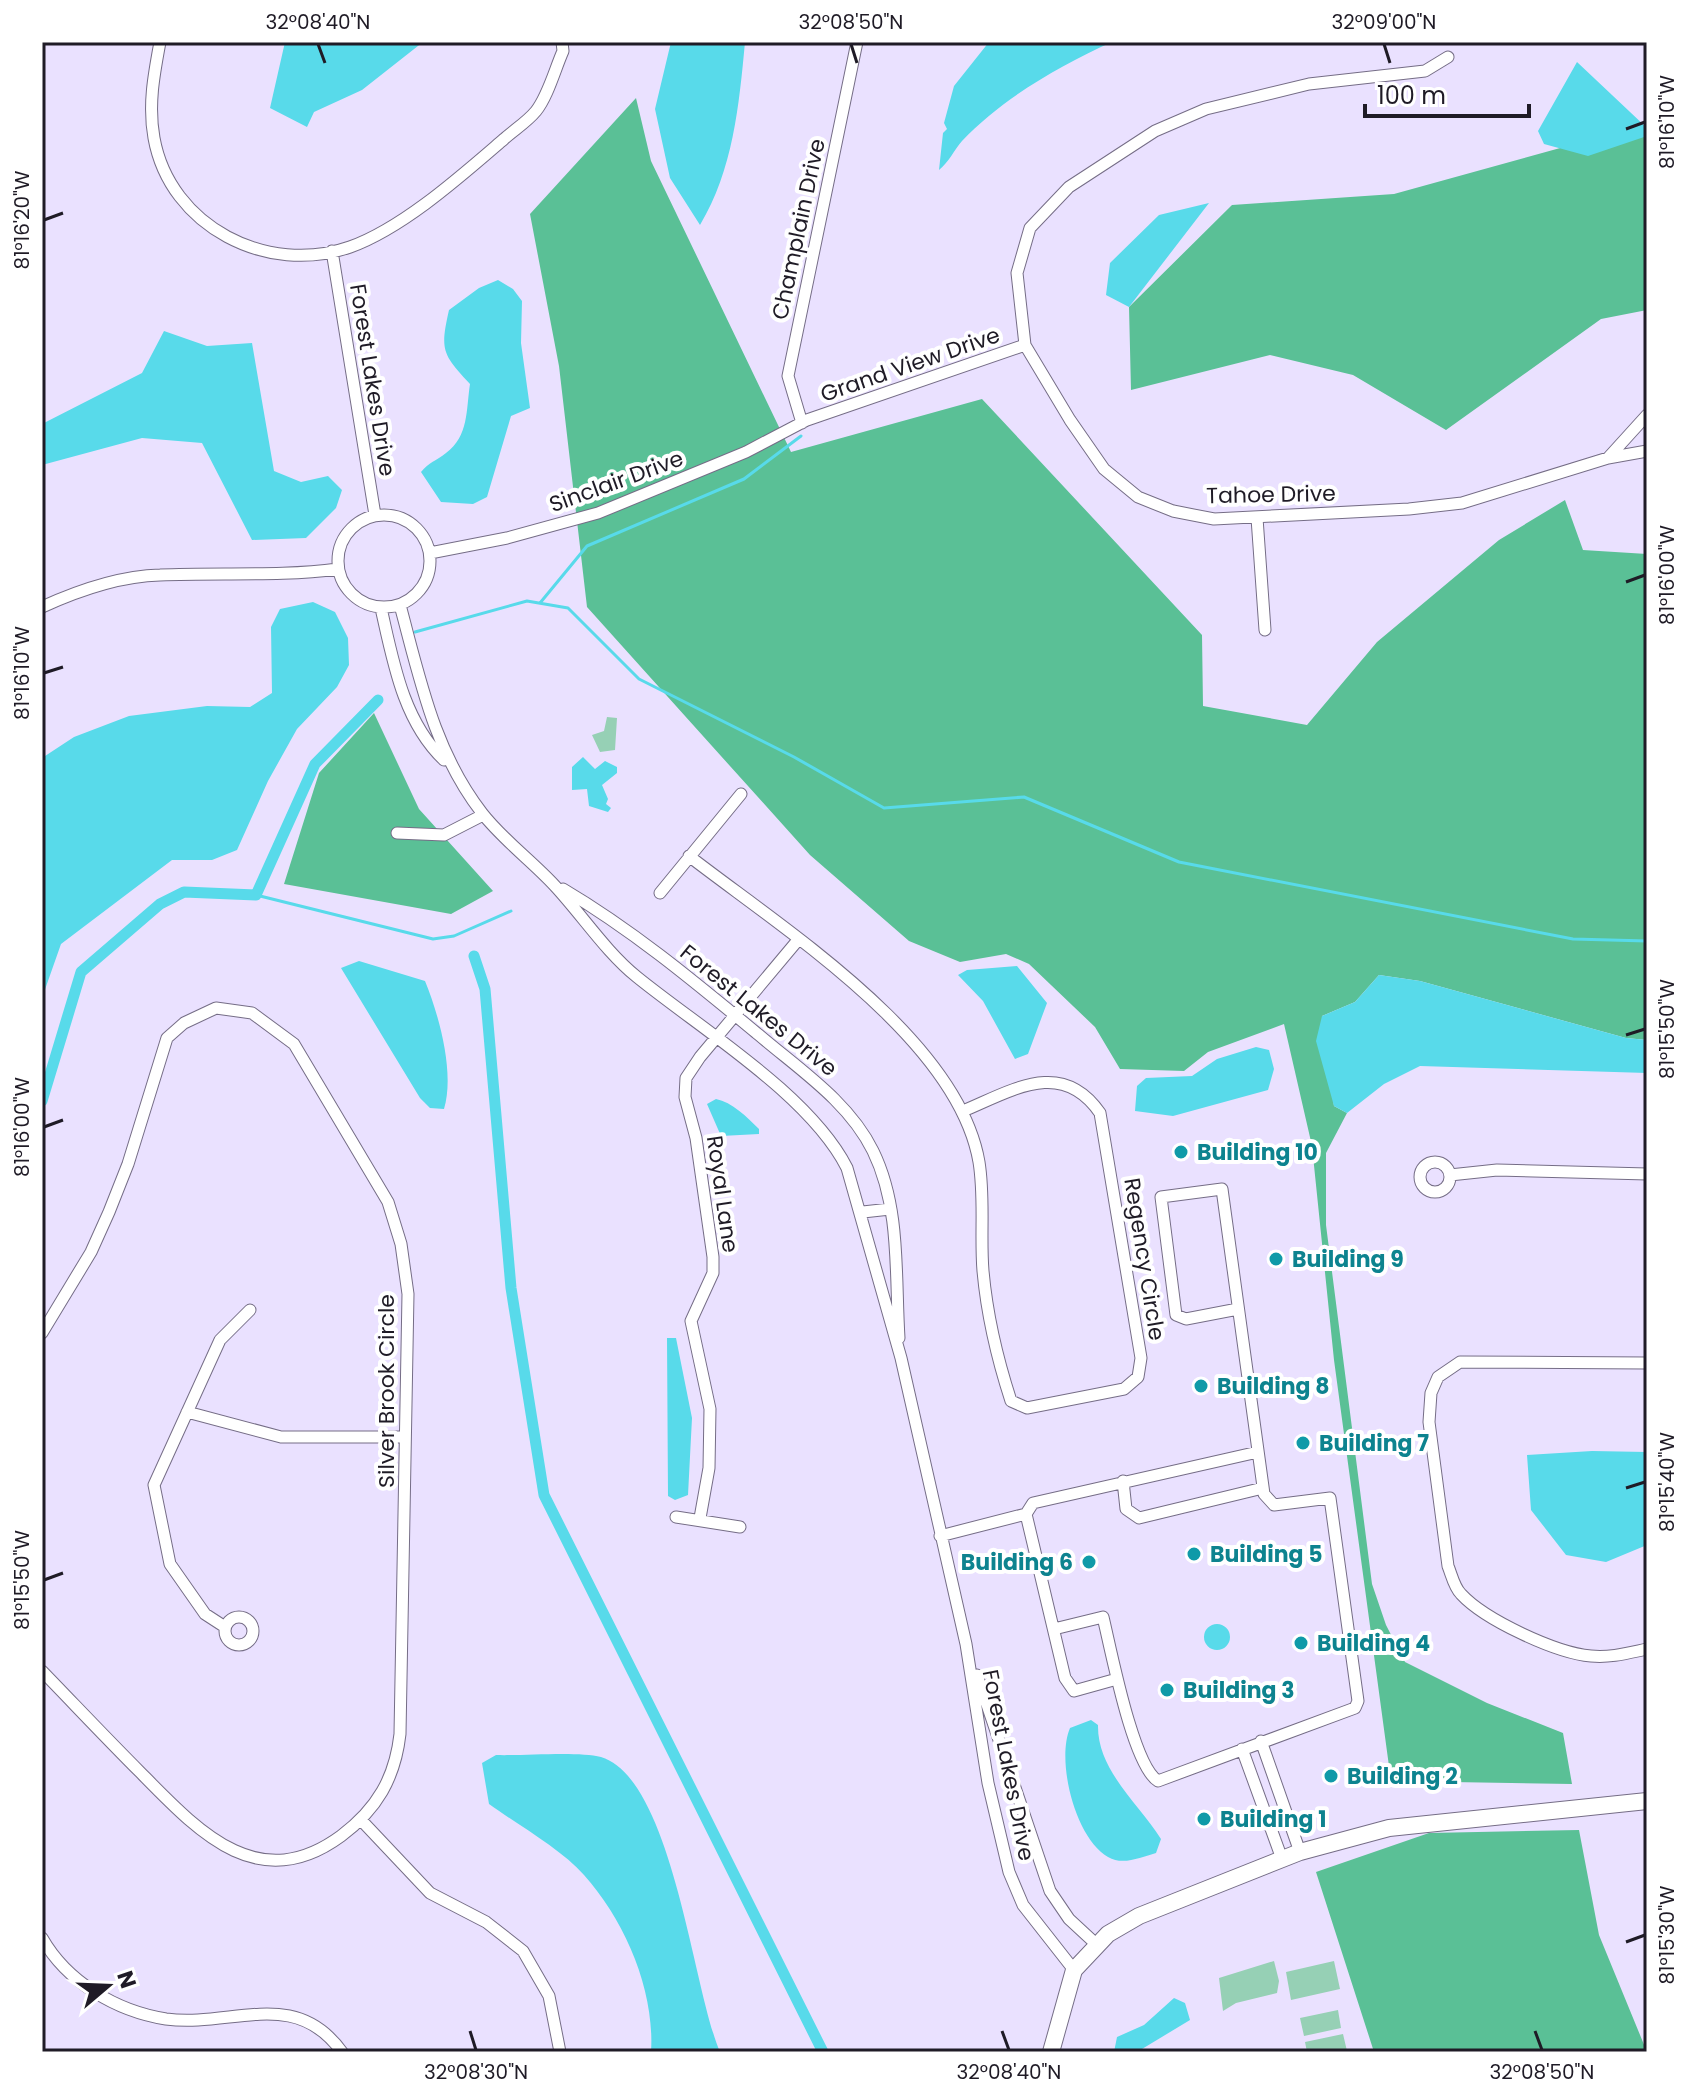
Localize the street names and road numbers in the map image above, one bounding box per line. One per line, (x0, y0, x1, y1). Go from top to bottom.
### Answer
street label: Champlain Drive (764, 136, 833, 322)
street label: Forest Lakes Drive (342, 282, 403, 478)
street label: Grand View Drive (816, 319, 1004, 410)
street label: Sinclair Drive (545, 443, 688, 520)
street label: Tahoe Drive (1206, 478, 1336, 511)
street label: Forest Lakes Drive (673, 937, 844, 1084)
street label: Royal Lane (699, 1133, 746, 1255)
street label: Regency Circle (1116, 1176, 1173, 1343)
street label: Silver Brook Circle (371, 1294, 402, 1488)
street label: Forest Lakes Drive (975, 1667, 1042, 1863)

